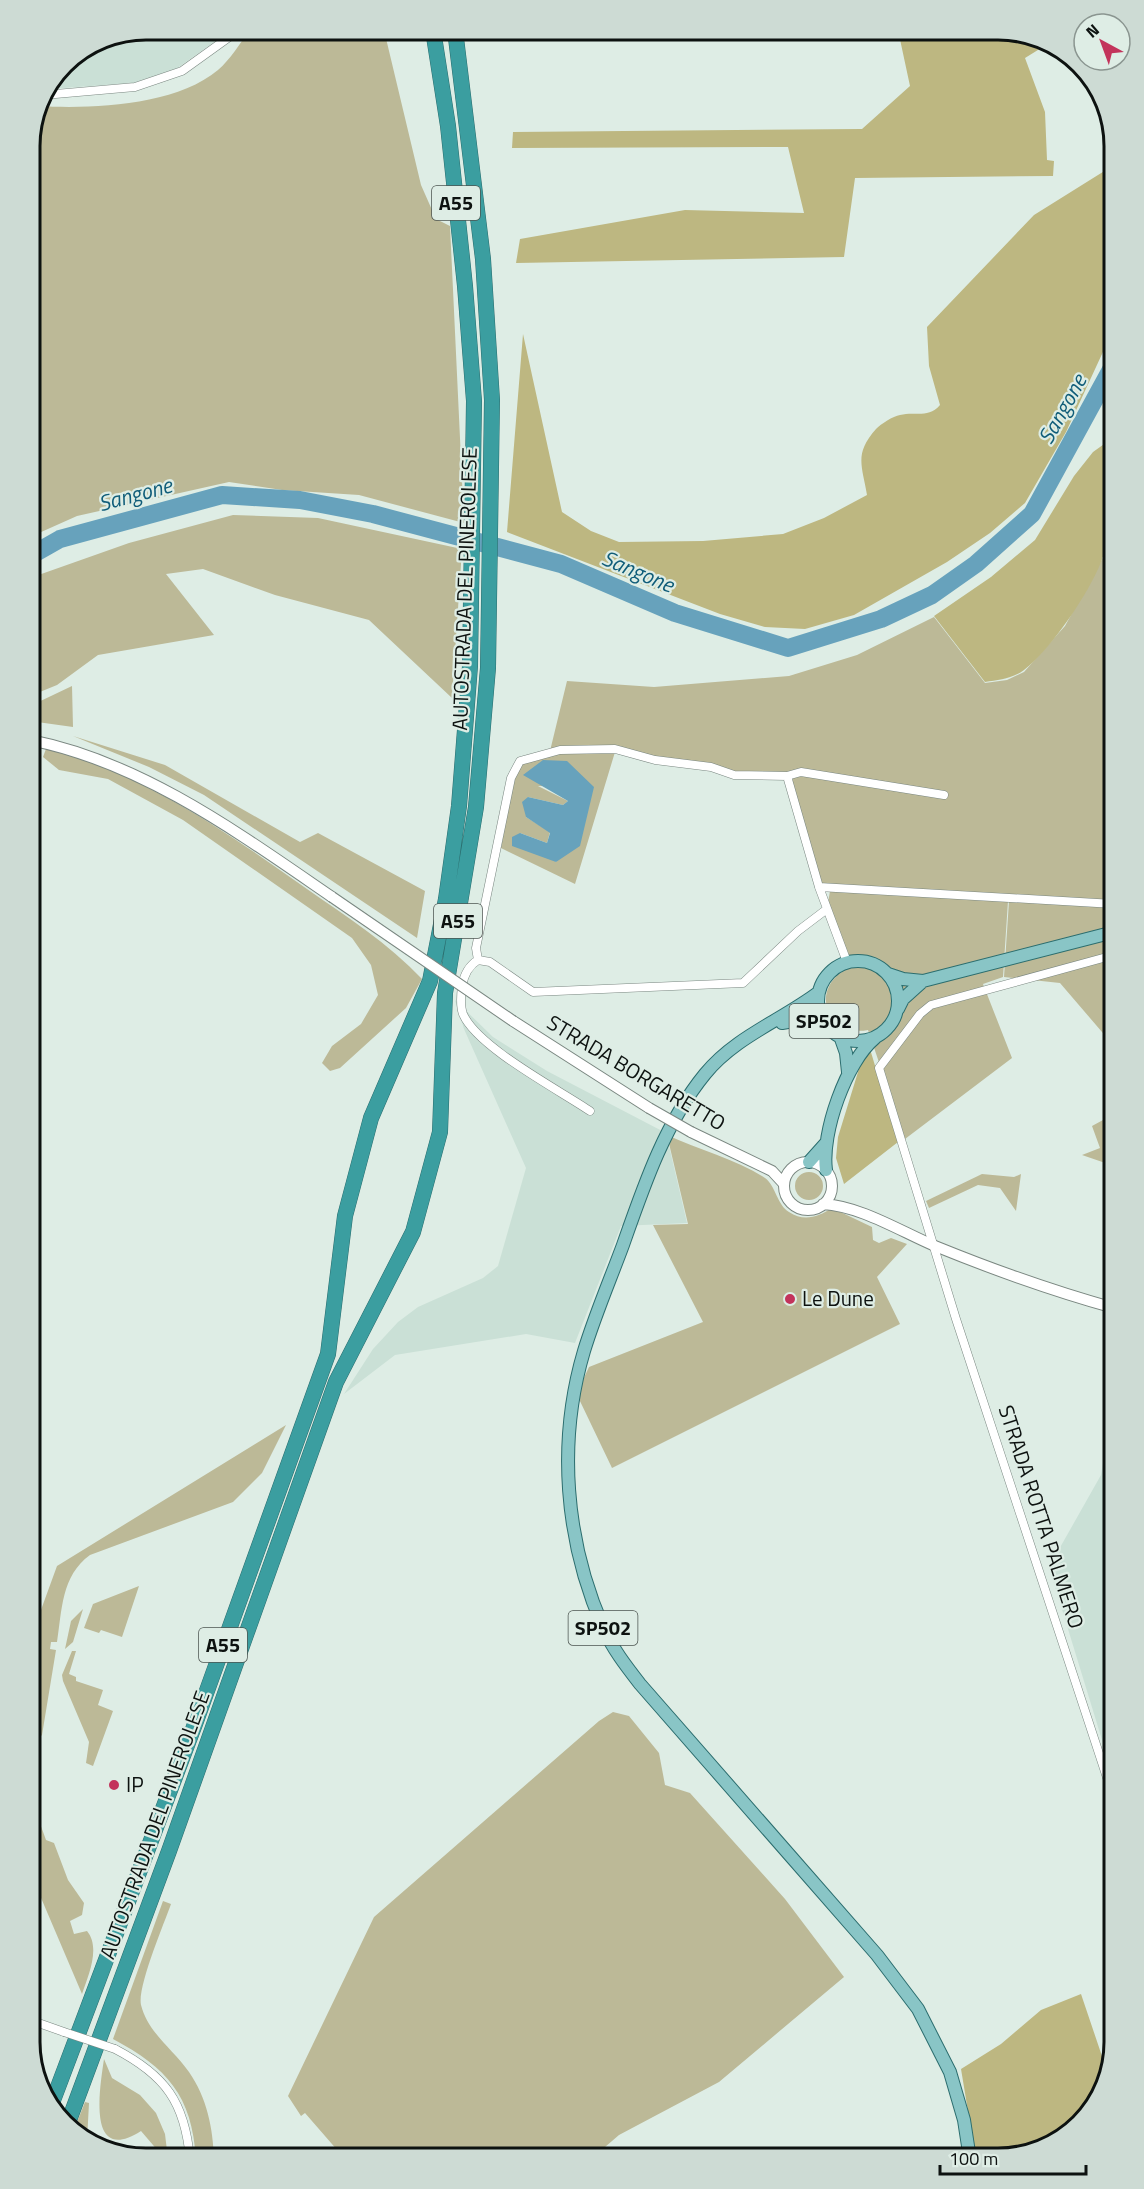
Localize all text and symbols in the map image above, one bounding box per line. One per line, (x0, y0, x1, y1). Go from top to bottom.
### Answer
north arrow (1072, 12, 1132, 72)
text: N (1080, 18, 1104, 43)
road number: A55 (432, 186, 480, 220)
water label: Sangone (1029, 366, 1096, 450)
street label: AUTOSTRADA DEL PINEROLESE (443, 447, 485, 731)
water label: Sangone (94, 467, 178, 520)
water label: Sangone (597, 541, 681, 602)
road number: A55 (434, 904, 482, 938)
road number: SP502 (790, 1004, 858, 1038)
street label: STRADA BORGARETTO (541, 1006, 732, 1138)
place label: Le Dune (802, 1282, 874, 1314)
marker: Le Dune (783, 1292, 797, 1306)
street label: STRADA ROTTA PALMERO (991, 1401, 1093, 1633)
road number: SP502 (568, 1611, 638, 1645)
road number: A55 (199, 1628, 247, 1662)
street label: AUTOSTRADA DEL PINEROLESE (91, 1686, 218, 1963)
place label: IP (126, 1768, 144, 1800)
marker: IP (107, 1778, 121, 1792)
scale bar (940, 2138, 1086, 2176)
text: 100 m (949, 2145, 998, 2172)

